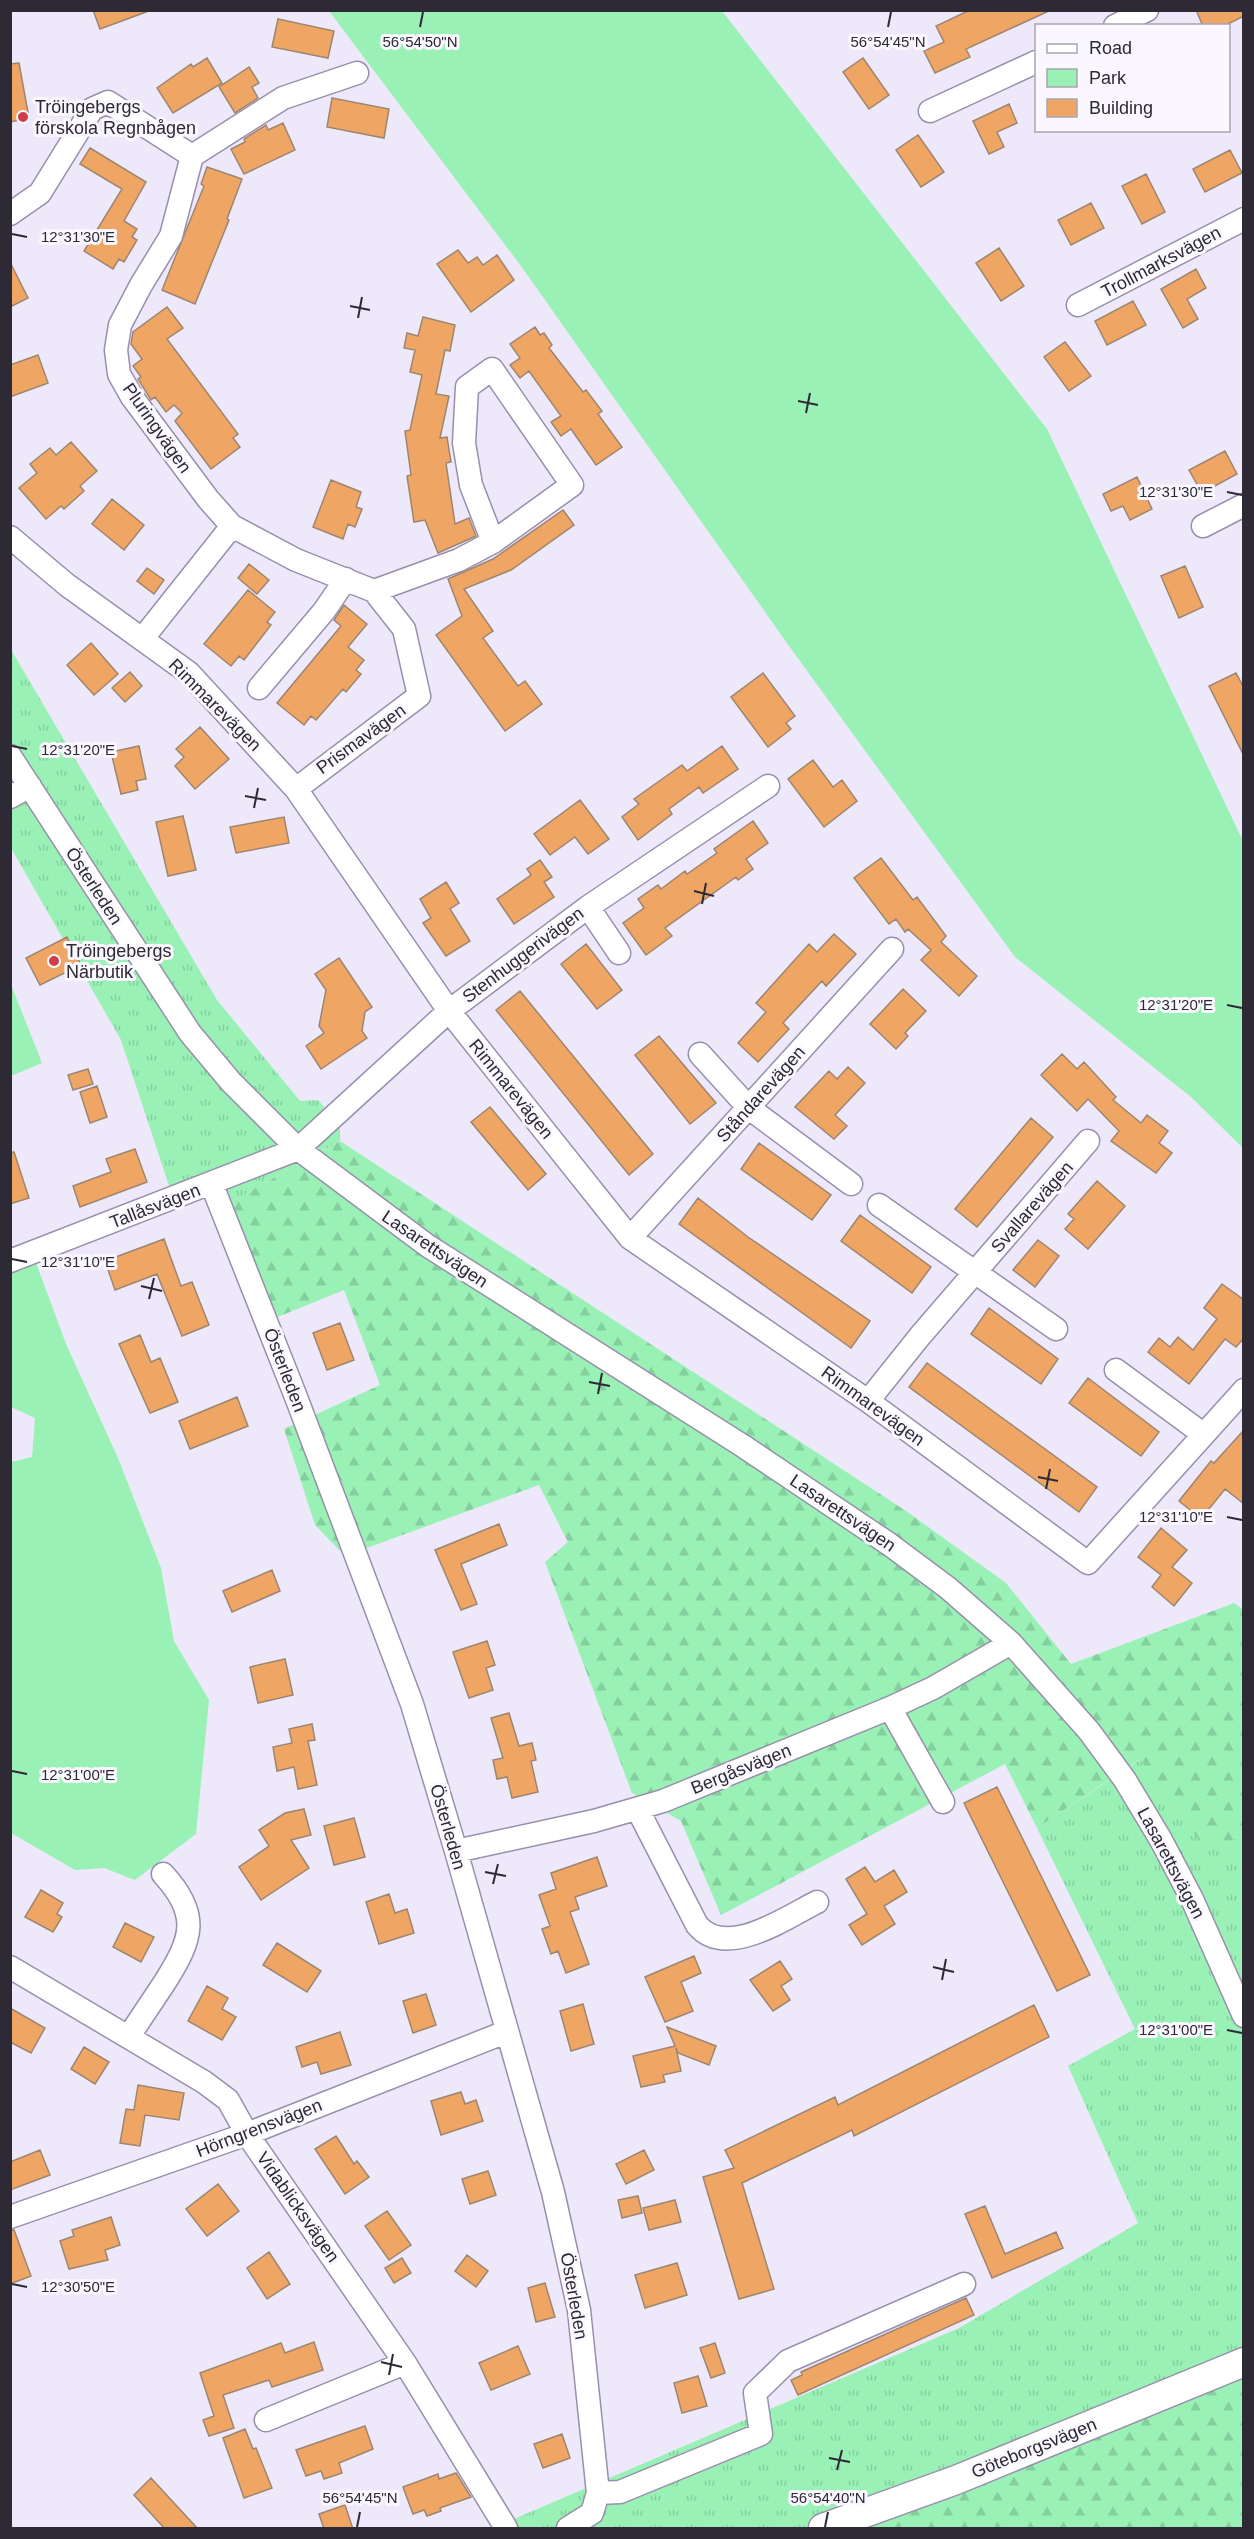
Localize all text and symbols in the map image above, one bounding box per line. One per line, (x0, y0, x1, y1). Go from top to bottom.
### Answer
legend (1035, 24, 1230, 132)
text: 56°54'50"N (382, 33, 458, 50)
text: 56°54'45"N (850, 33, 926, 50)
text: Road (1089, 38, 1132, 58)
text: Park (1089, 68, 1127, 88)
place label: Tröingebergs förskola Regnbågen (35, 97, 196, 138)
text: Building (1089, 98, 1153, 118)
marker: Tröingebergs förskola Regnbågen (16, 110, 30, 124)
street label: Trollmarksvägen (1098, 222, 1224, 302)
text: 12°31'30"E (41, 228, 115, 245)
street label: Pluringvägen (119, 379, 195, 477)
text: 12°31'30"E (1139, 483, 1213, 500)
street label: Rimmarevägen (165, 655, 265, 755)
street label: Prismavägen (313, 700, 409, 778)
text: 12°31'20"E (41, 741, 115, 758)
street label: Österleden (62, 844, 126, 928)
street label: Stenhuggerivägen (459, 903, 587, 1007)
place label: Tröingebergs Närbutik (66, 941, 171, 982)
marker: Tröingebergs Närbutik (47, 954, 61, 968)
text: 12°31'20"E (1139, 996, 1213, 1013)
street label: Rimmarevägen (465, 1035, 557, 1143)
street label: Ståndarevägen (713, 1042, 809, 1146)
street label: Svallarevägen (987, 1157, 1077, 1257)
street label: Tallåsvägen (107, 1180, 203, 1232)
street label: Lasarettsvägen (378, 1206, 492, 1292)
text: 12°31'10"E (41, 1253, 115, 1270)
street label: Österleden (260, 1325, 310, 1415)
street label: Rimmarevägen (818, 1362, 928, 1450)
street label: Lasarettsvägen (786, 1470, 900, 1556)
text: 12°31'10"E (1139, 1508, 1213, 1525)
street label: Bergåsvägen (688, 1740, 794, 1798)
text: 12°31'00"E (41, 1766, 115, 1783)
street label: Österleden (426, 1782, 470, 1872)
street label: Lasarettsvägen (1133, 1804, 1209, 1922)
text: 12°31'00"E (1139, 2021, 1213, 2038)
street label: Hörngrensvägen (193, 2095, 325, 2161)
street label: Vidablicksvägen (253, 2148, 343, 2266)
street label: Österleden (557, 2251, 591, 2341)
text: 12°30'50"E (41, 2278, 115, 2295)
street label: Göteborgsvägen (969, 2414, 1099, 2482)
text: 56°54'45"N (322, 2489, 398, 2506)
text: 56°54'40"N (790, 2489, 866, 2506)

